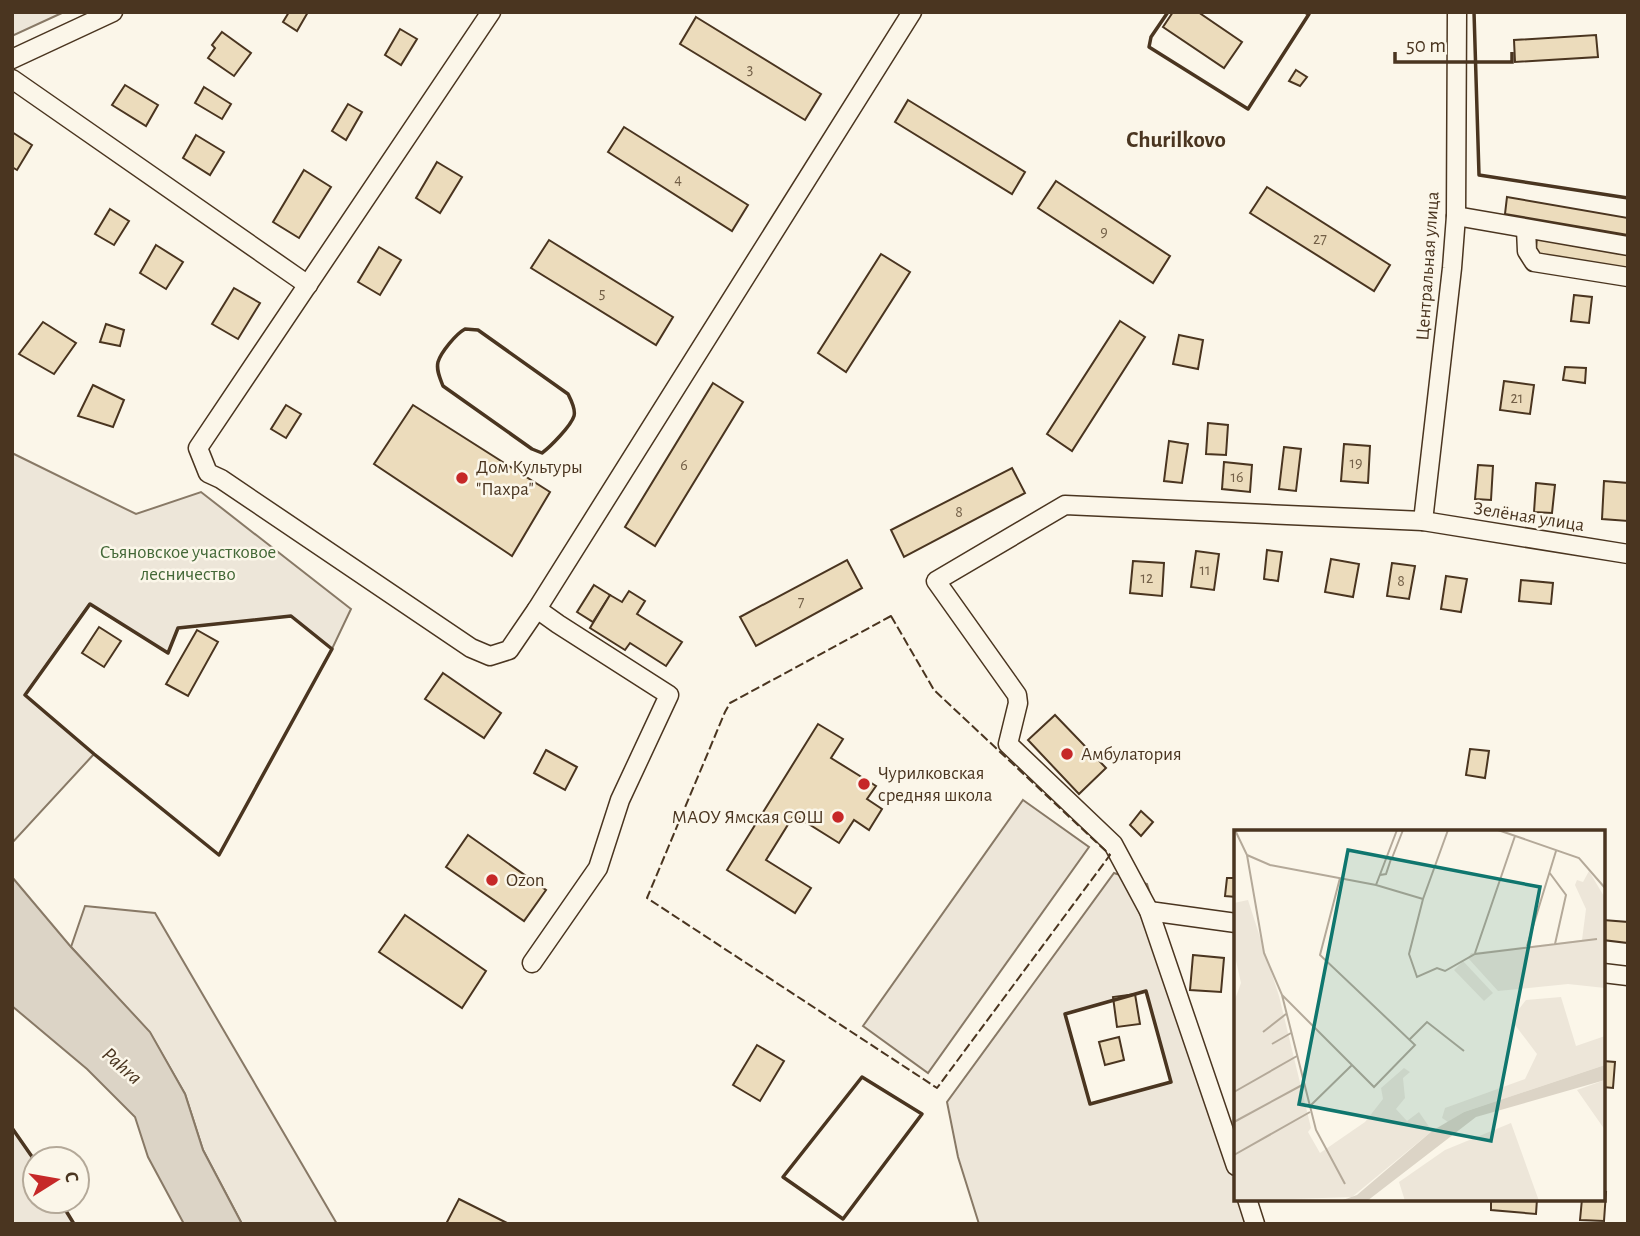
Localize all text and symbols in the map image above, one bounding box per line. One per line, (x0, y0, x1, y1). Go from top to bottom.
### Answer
scale bar (1395, 21, 1512, 65)
text: 50 m (1406, 35, 1446, 56)
house number: 3 (747, 61, 753, 77)
district label: Churilkovo (1126, 129, 1226, 152)
house number: 4 (674, 171, 682, 187)
street label: Центральная улица (1413, 190, 1443, 341)
house number: 9 (1100, 224, 1108, 240)
house number: 27 (1313, 231, 1327, 247)
house number: 5 (599, 285, 605, 301)
house number: 21 (1511, 390, 1523, 406)
house number: 19 (1349, 455, 1363, 471)
house number: 6 (680, 457, 688, 473)
place label: Дом Культуры "Пахра" (476, 458, 583, 499)
house number: 16 (1230, 469, 1244, 485)
marker: Дом Культуры "Пахра" (454, 470, 470, 486)
street label: Зелёная улица (1472, 499, 1586, 535)
house number: 8 (955, 504, 963, 520)
park label: Съяновское участковое лесничество (100, 543, 276, 584)
house number: 11 (1199, 562, 1211, 578)
house number: 12 (1141, 570, 1153, 586)
house number: 8 (1397, 573, 1405, 589)
house number: 7 (798, 594, 805, 610)
place label: Амбулатория (1081, 745, 1182, 764)
marker: Амбулатория (1059, 746, 1075, 762)
place label: Чурилковская средняя школа (878, 764, 993, 805)
marker: Чурилковская средняя школа (856, 776, 872, 792)
place label: МАОУ Ямская СОШ (671, 808, 824, 827)
marker: МАОУ Ямская СОШ (830, 809, 846, 825)
inset map (1234, 830, 1605, 1201)
place label: Ozon (506, 871, 545, 890)
marker: Ozon (484, 872, 500, 888)
water label: Pahra (98, 1043, 146, 1089)
north arrow (21, 1145, 91, 1215)
text: С (61, 1170, 82, 1184)

